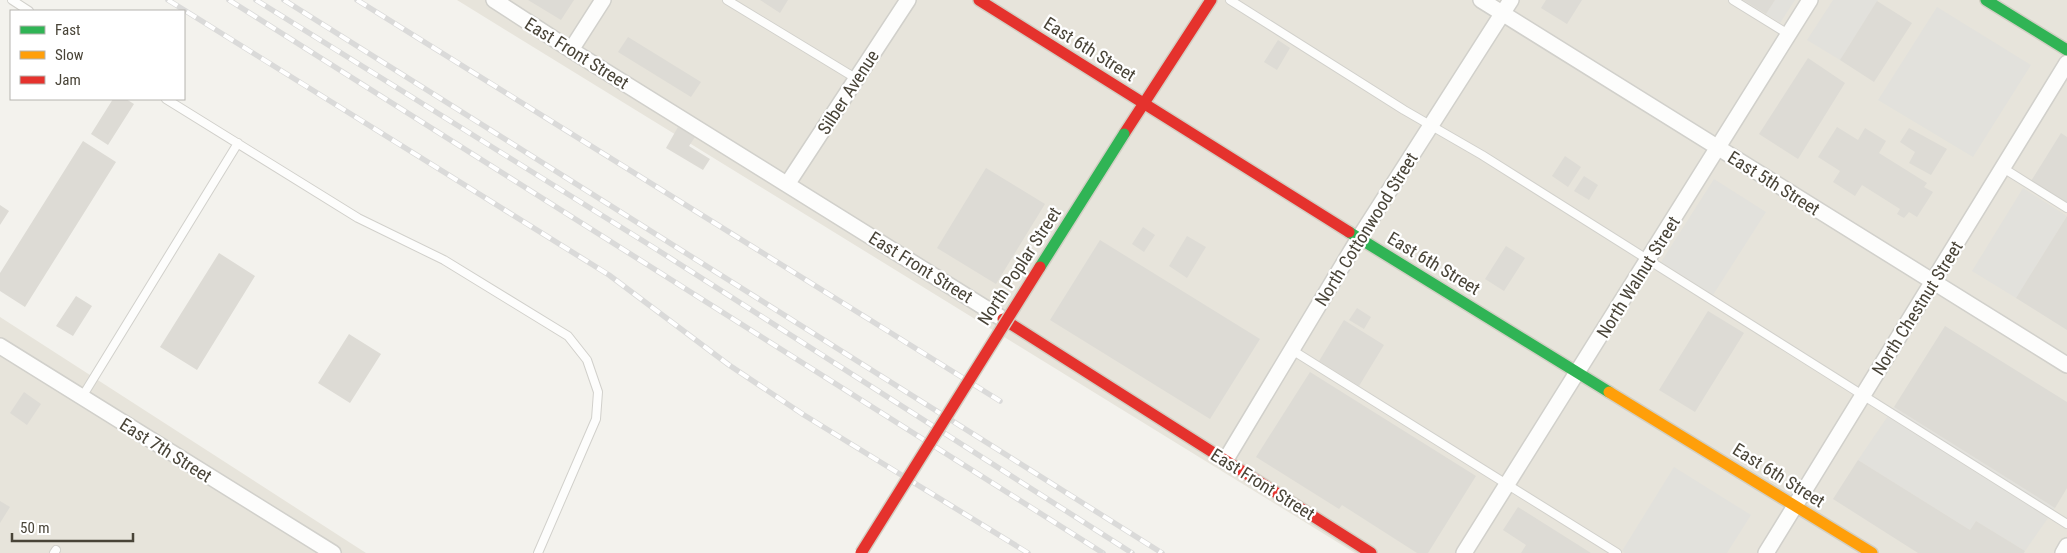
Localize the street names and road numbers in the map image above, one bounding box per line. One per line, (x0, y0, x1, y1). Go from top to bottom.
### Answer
street label: East 6th Street (1040, 12, 1140, 86)
street label: East Front Street (521, 13, 633, 93)
street label: Silber Avenue (813, 46, 883, 138)
street label: East 5th Street (1724, 146, 1824, 220)
street label: North Cottonwood Street (1310, 148, 1422, 310)
street label: North Poplar Street (973, 203, 1065, 329)
street label: North Walnut Street (1592, 212, 1684, 342)
street label: East Front Street (865, 227, 977, 307)
street label: East 6th Street (1384, 227, 1484, 299)
street label: North Chestnut Street (1867, 237, 1967, 379)
street label: East 7th Street (116, 413, 216, 487)
street label: East 6th Street (1729, 438, 1829, 512)
street label: East Front Street (1207, 444, 1319, 524)

